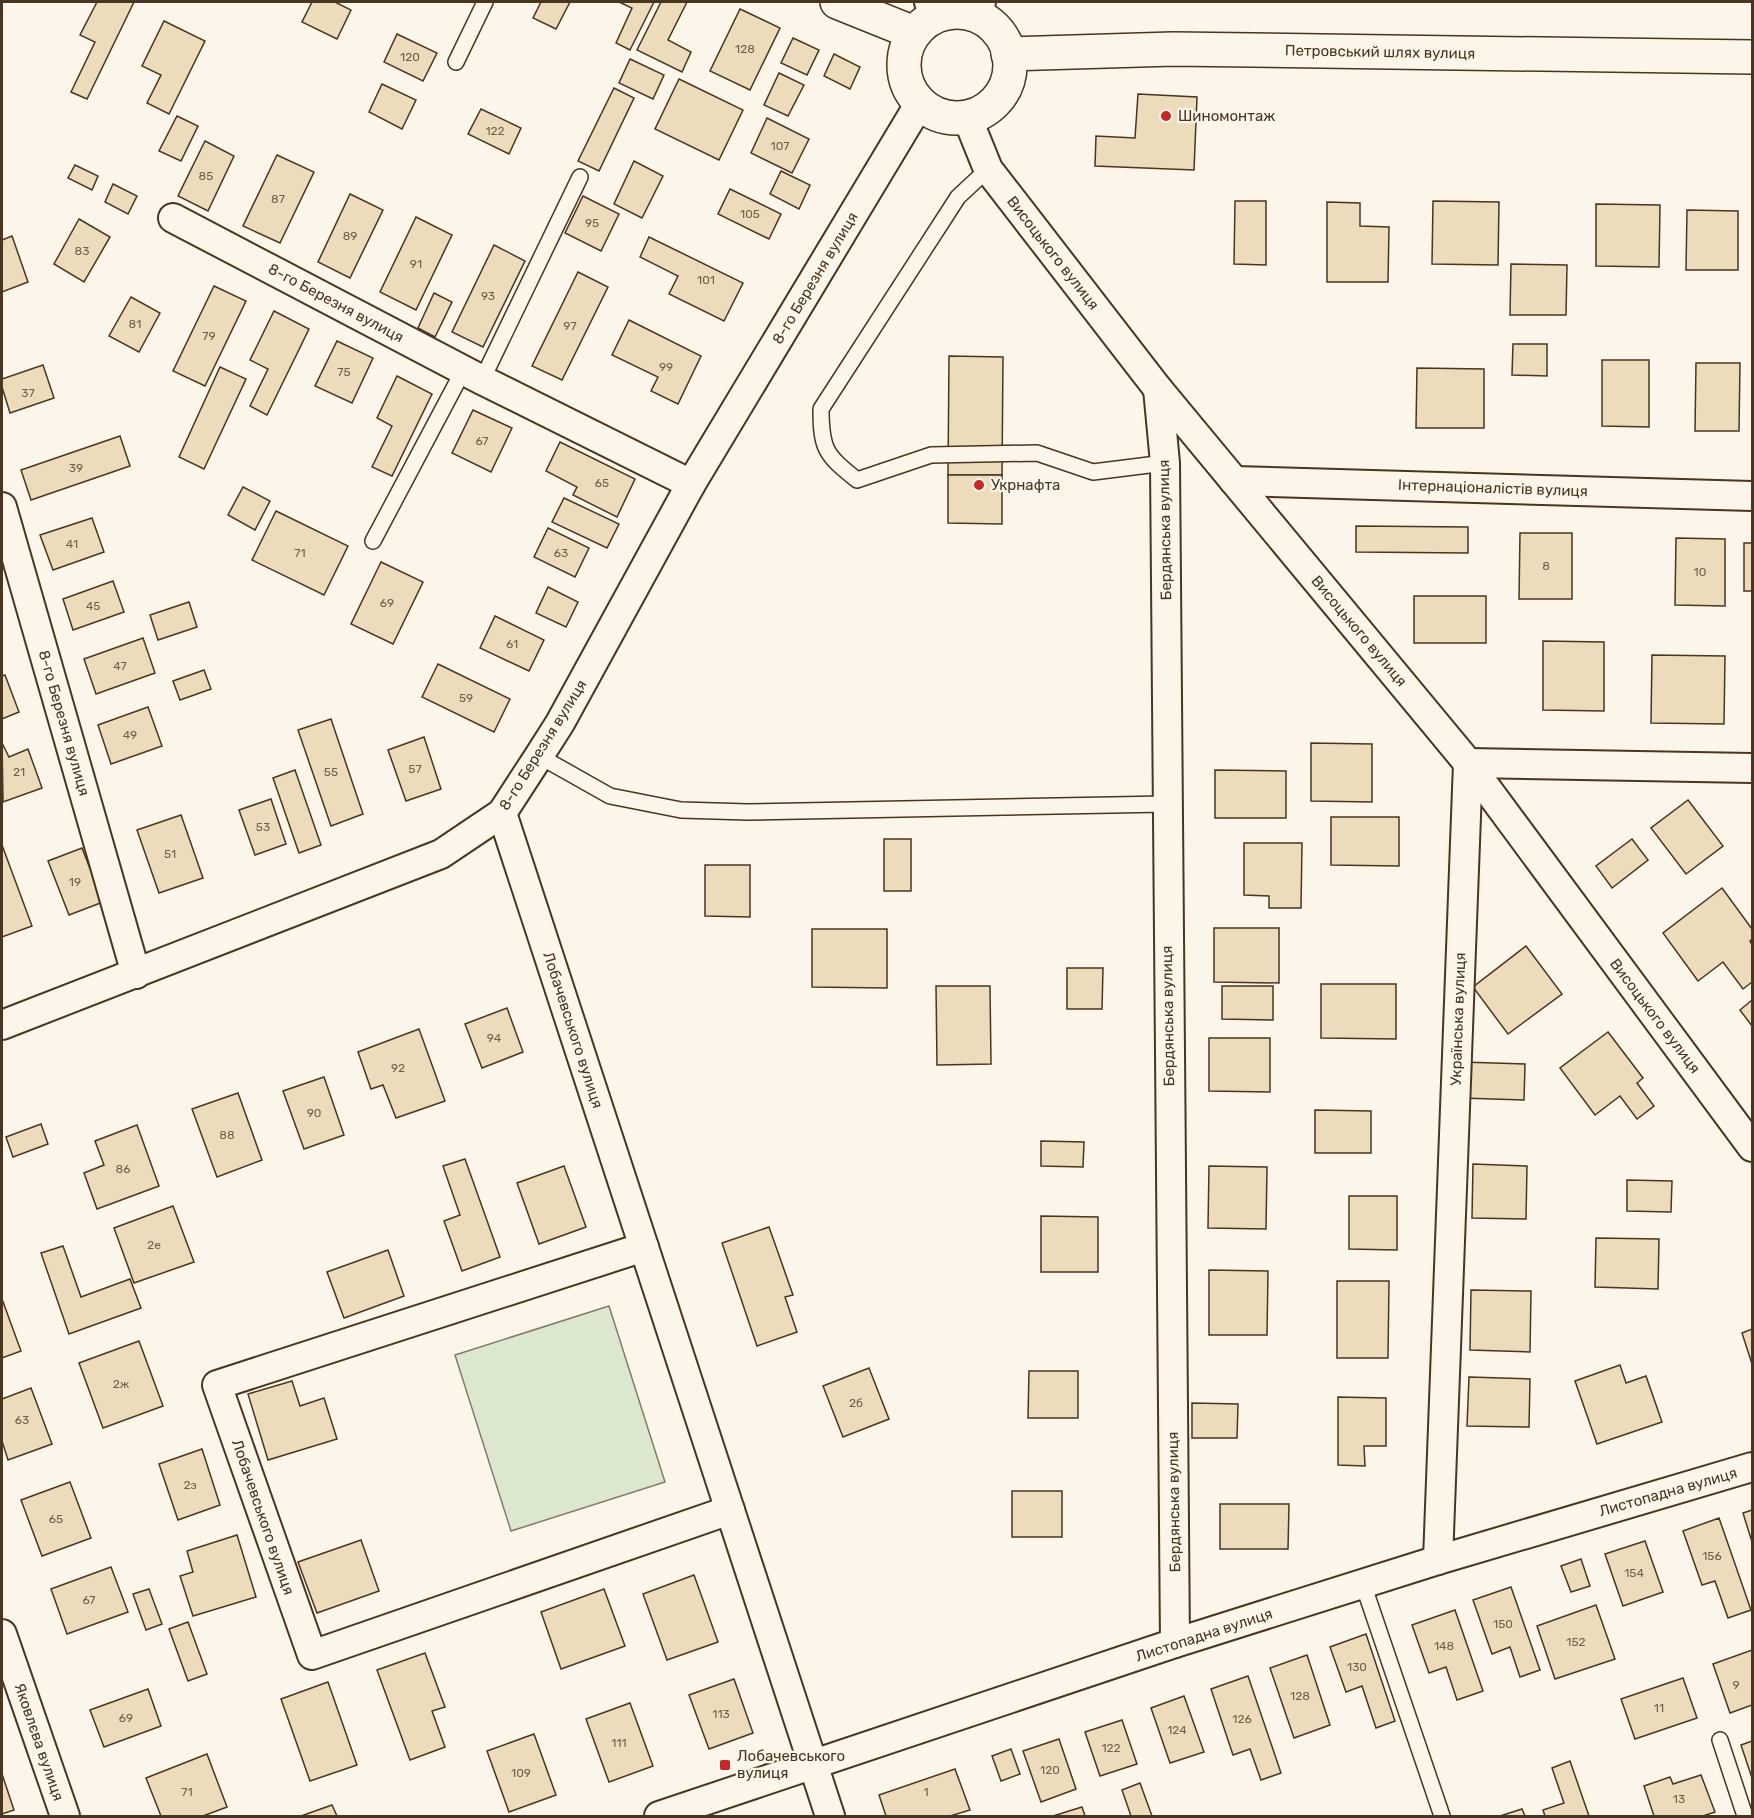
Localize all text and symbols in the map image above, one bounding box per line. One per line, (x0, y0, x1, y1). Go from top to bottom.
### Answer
street label: Петровський шлях вулиця (1285, 41, 1475, 63)
house number: 128 (735, 42, 755, 56)
house number: 120 (400, 50, 420, 64)
place label: Шиномонтаж (1178, 107, 1275, 125)
marker: Шиномонтаж (1159, 109, 1173, 123)
house number: 122 (485, 124, 505, 138)
house number: 107 (771, 139, 789, 153)
house number: 85 (199, 169, 213, 183)
house number: 87 (271, 192, 285, 206)
street label: Висоцького вулиця (1003, 193, 1103, 313)
house number: 105 (740, 207, 760, 221)
street label: 8-го Березня вулиця (768, 209, 862, 347)
house number: 95 (585, 216, 599, 230)
house number: 89 (343, 229, 357, 243)
house number: 83 (75, 244, 89, 258)
house number: 91 (410, 257, 422, 271)
street label: 8-го Березня вулиця (265, 260, 407, 346)
house number: 101 (697, 273, 715, 287)
house number: 93 (481, 289, 495, 303)
house number: 81 (129, 317, 141, 331)
house number: 97 (563, 319, 577, 333)
house number: 79 (202, 329, 216, 343)
house number: 99 (659, 360, 673, 374)
house number: 75 (337, 365, 351, 379)
house number: 37 (21, 386, 35, 400)
house number: 67 (475, 434, 489, 448)
street label: Бердянська вулиця (1155, 460, 1175, 600)
house number: 39 (69, 461, 83, 475)
house number: 65 (595, 476, 609, 490)
place label: Укрнафта (991, 476, 1060, 494)
street label: Інтернаціоналістів вулиця (1398, 476, 1588, 500)
marker: Укрнафта (972, 478, 986, 492)
house number: 41 (66, 537, 78, 551)
house number: 71 (294, 546, 306, 560)
house number: 63 (554, 546, 568, 560)
house number: 8 (1542, 559, 1550, 573)
house number: 10 (1694, 565, 1706, 579)
street label: Висоцького вулиця (1307, 572, 1411, 690)
house number: 69 (380, 596, 394, 610)
house number: 45 (86, 599, 100, 613)
house number: 61 (506, 637, 518, 651)
street label: 8-го Березня вулиця (35, 648, 93, 798)
house number: 47 (113, 659, 127, 673)
street label: 8-го Березня вулиця (495, 676, 591, 814)
house number: 59 (459, 691, 473, 705)
house number: 49 (123, 728, 137, 742)
house number: 57 (408, 762, 422, 776)
house number: 21 (13, 765, 25, 779)
house number: 55 (324, 765, 338, 779)
house number: 53 (256, 820, 270, 834)
house number: 51 (164, 847, 176, 861)
house number: 19 (69, 875, 81, 889)
street label: Бердянська вулиця (1158, 946, 1178, 1086)
street label: Лобачевського вулиця (539, 950, 607, 1110)
street label: Українська вулиця (1447, 952, 1469, 1086)
street label: Висоцького вулиця (1606, 955, 1704, 1077)
house number: 94 (487, 1031, 502, 1045)
house number: 92 (391, 1061, 405, 1075)
house number: 90 (307, 1106, 321, 1120)
house number: 88 (219, 1128, 235, 1142)
house number: 86 (116, 1162, 130, 1176)
house number: 2е (147, 1238, 161, 1252)
house number: 2ж (113, 1377, 130, 1391)
house number: 2б (849, 1396, 863, 1410)
house number: 63 (15, 1413, 29, 1427)
street label: Бердянська вулиця (1164, 1432, 1184, 1572)
street label: Лобачевського вулиця (228, 1437, 298, 1597)
street label: Листопадна вулиця (1597, 1464, 1739, 1520)
house number: 2з (183, 1478, 197, 1492)
house number: 65 (49, 1512, 63, 1526)
house number: 156 (1702, 1549, 1722, 1563)
house number: 154 (1624, 1566, 1644, 1580)
house number: 67 (82, 1593, 96, 1607)
street label: Листопадна вулиця (1133, 1604, 1275, 1666)
house number: 150 (1493, 1617, 1513, 1631)
house number: 152 (1566, 1635, 1586, 1649)
house number: 148 (1434, 1639, 1454, 1653)
house number: 130 (1347, 1660, 1367, 1674)
house number: 9 (1732, 1678, 1740, 1692)
street label: Яковлєва вулиця (10, 1681, 68, 1803)
house number: 128 (1290, 1689, 1310, 1703)
house number: 11 (1654, 1701, 1664, 1715)
house number: 113 (712, 1707, 730, 1721)
house number: 69 (119, 1711, 133, 1725)
house number: 126 (1232, 1712, 1252, 1726)
house number: 124 (1167, 1723, 1187, 1737)
house number: 111 (611, 1736, 627, 1750)
house number: 122 (1101, 1741, 1121, 1755)
place label: Лобачевського вулиця (737, 1747, 845, 1782)
marker: Лобачевського вулиця (718, 1758, 732, 1772)
house number: 120 (1040, 1763, 1060, 1777)
house number: 109 (511, 1766, 531, 1780)
house number: 71 (181, 1785, 193, 1799)
house number: 1 (923, 1785, 929, 1799)
house number: 13 (1673, 1792, 1685, 1806)

